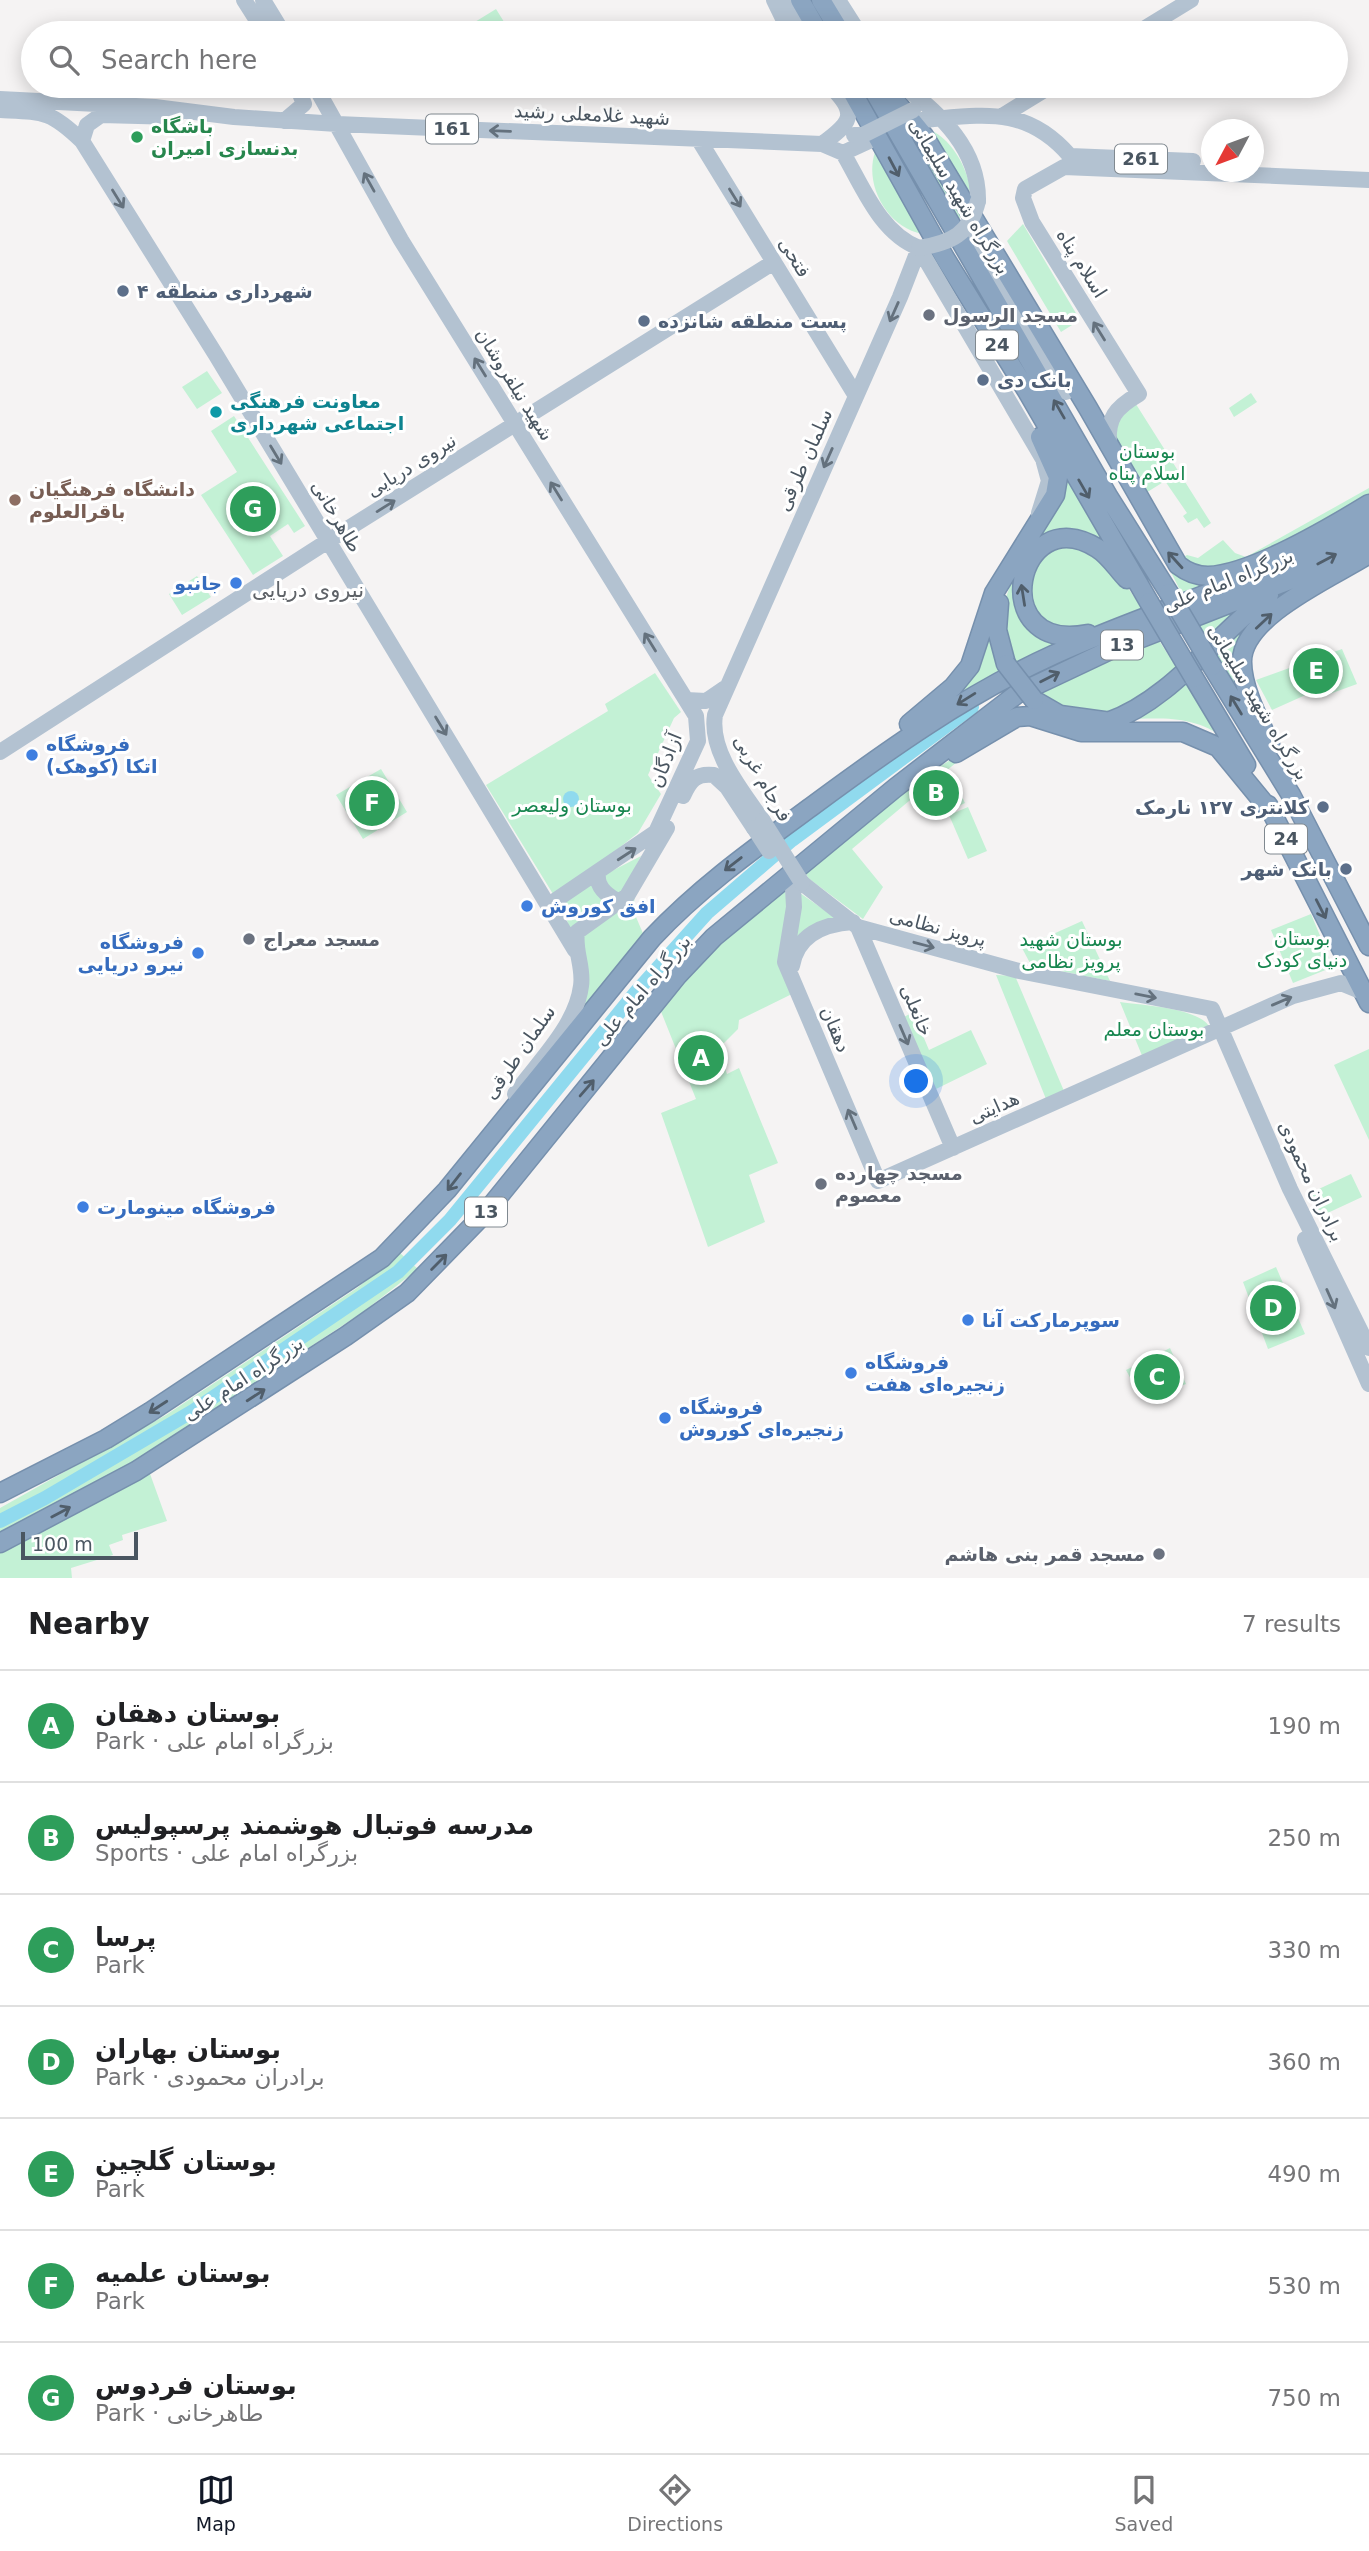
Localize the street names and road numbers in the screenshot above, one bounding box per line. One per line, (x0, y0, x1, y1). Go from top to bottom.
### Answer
street label: شهید غلامعلی رشید (513, 99, 670, 130)
road number: 161 (426, 114, 478, 144)
street label: بزرگراه شهید سلیمانی (904, 114, 1015, 278)
road number: 261 (1115, 144, 1167, 174)
street label: اسلام پناه (1051, 224, 1112, 302)
street label: فتحی (774, 233, 816, 281)
street label: شهید نیلفروشان (471, 324, 558, 445)
road number: 24 (976, 330, 1018, 360)
street label: سلمان طرقی (772, 406, 837, 515)
street label: نیروی دریایی (362, 429, 460, 502)
street label: طاهرخانی (306, 476, 367, 557)
street label: بزرگراه امام علی (1160, 544, 1297, 617)
street label: بزرگراه شهید سلیمانی (1203, 620, 1314, 784)
road number: 13 (1101, 630, 1143, 660)
street label: آزادگان (643, 728, 687, 791)
street label: فرجام غربی (728, 731, 797, 826)
road number: 24 (1265, 824, 1307, 854)
street label: پرویز نظامی (887, 904, 989, 951)
street label: بزرگراه امام علی (589, 930, 696, 1051)
street label: خانعلی (896, 981, 938, 1039)
street label: سلمان طرقی (479, 1001, 560, 1104)
street label: دهقان (817, 1003, 855, 1055)
street label: هدایتی (966, 1086, 1022, 1128)
street label: برادران محمودی (1274, 1117, 1350, 1245)
road number: 13 (465, 1198, 507, 1226)
street label: بزرگراه امام علی (179, 1331, 308, 1426)

